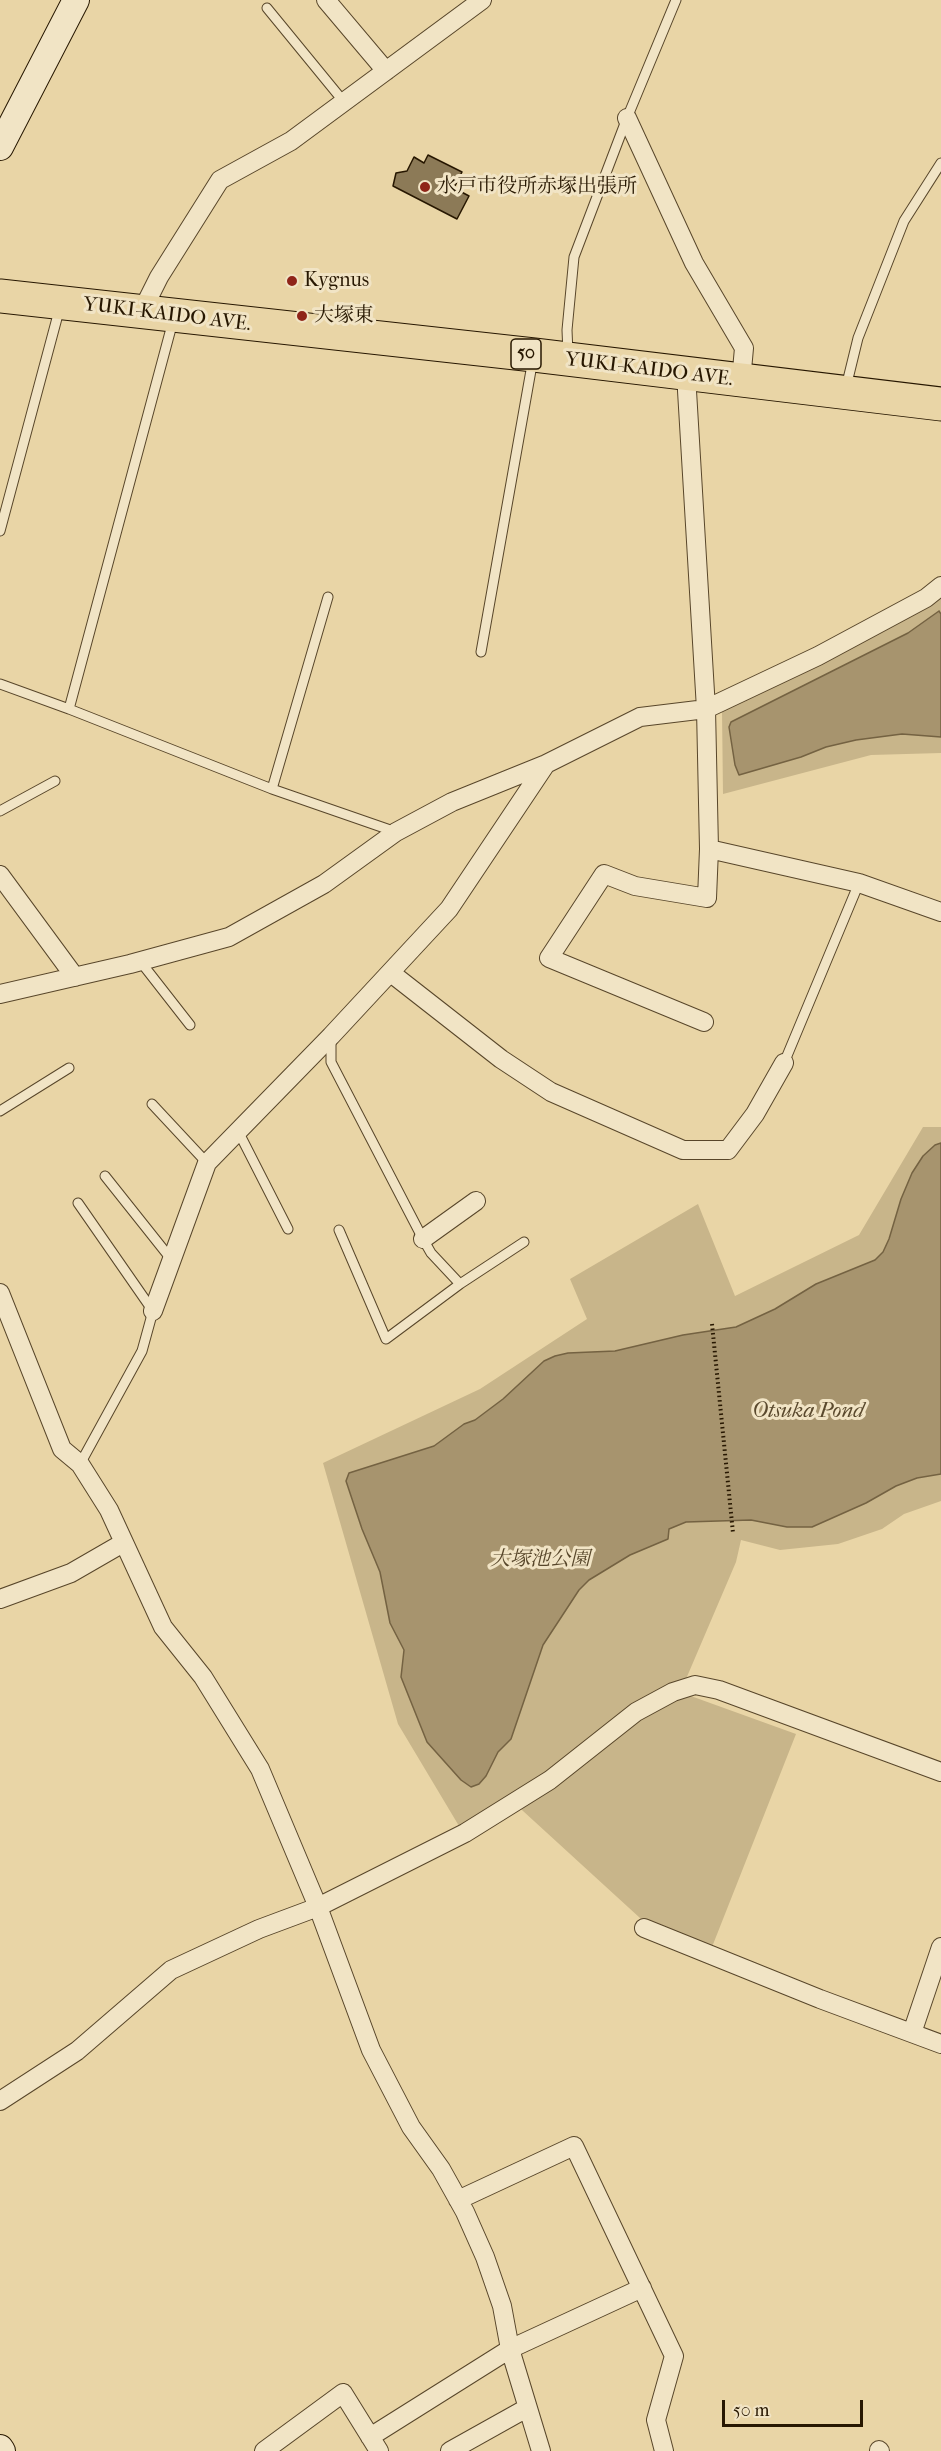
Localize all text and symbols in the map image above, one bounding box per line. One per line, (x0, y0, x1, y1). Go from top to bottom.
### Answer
place label: 水戸市役所赤塚出張所 (437, 175, 637, 199)
marker: 水戸市役所赤塚出張所 (418, 180, 432, 194)
place label: Kygnus (304, 269, 369, 293)
marker: Kygnus (285, 274, 299, 288)
street label: YUKI-KAIDO AVE. (82, 293, 252, 337)
place label: 大塚東 (314, 304, 374, 328)
marker: 大塚東 (295, 309, 309, 323)
road number: 50 (511, 339, 541, 369)
street label: YUKI-KAIDO AVE. (564, 348, 734, 392)
water label: Otsuka Pond (752, 1399, 864, 1425)
park label: 大塚池公園 (490, 1548, 590, 1572)
scale bar (725, 2388, 866, 2426)
text: 50 m (733, 2400, 769, 2421)

